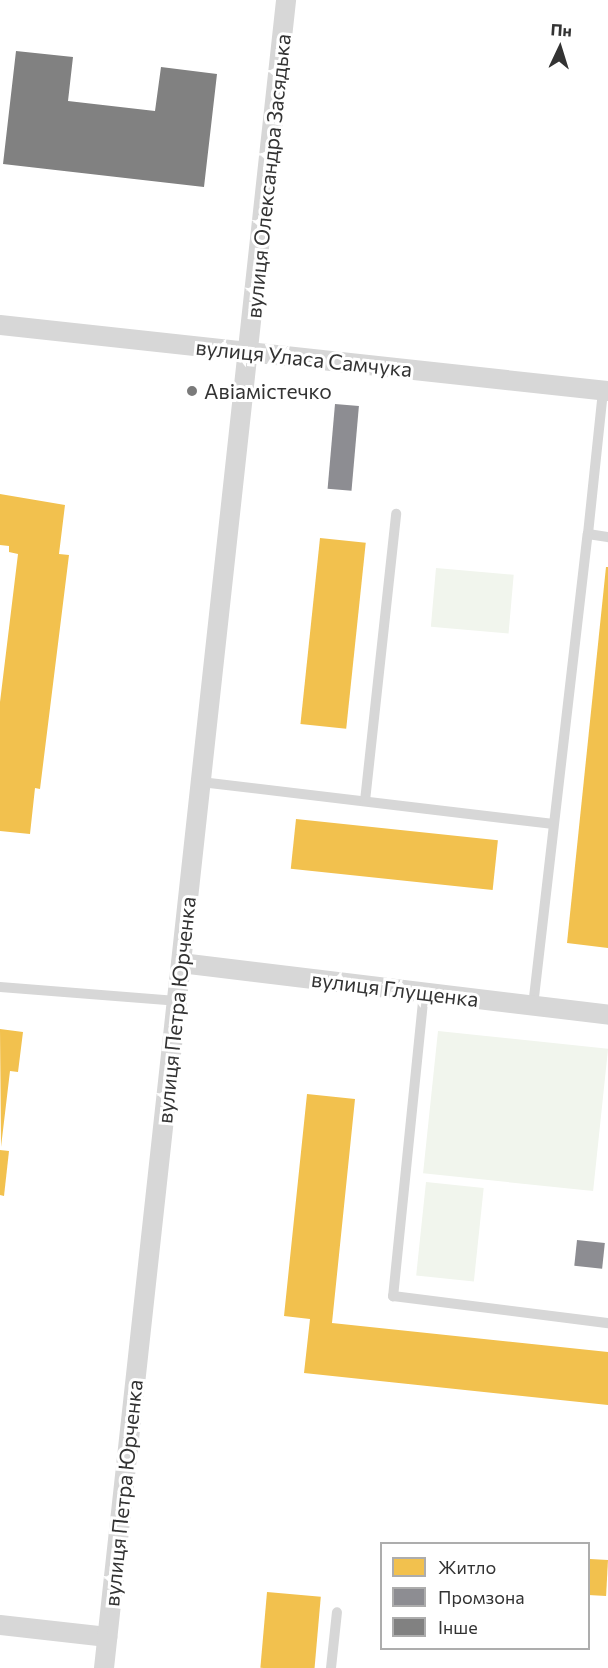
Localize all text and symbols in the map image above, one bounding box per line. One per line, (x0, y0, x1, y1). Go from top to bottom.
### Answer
north arrow (530, 18, 590, 78)
text: Пн (550, 19, 573, 40)
street label: вулиця Олександра Засядька (241, 33, 295, 319)
street label: вулиця Уласа Самчука (195, 334, 413, 382)
place label: Авіамістечко (204, 378, 332, 404)
marker: Авіамістечко (185, 384, 199, 398)
street label: вулиця Петра Юрченка (152, 895, 200, 1125)
street label: вулиця Глущенка (310, 966, 480, 1012)
street label: вулиця Петра Юрченка (99, 1378, 147, 1608)
legend (380, 1542, 590, 1650)
text: Житло (438, 1556, 496, 1578)
text: Промзона (438, 1586, 525, 1608)
text: Інше (438, 1616, 478, 1638)

